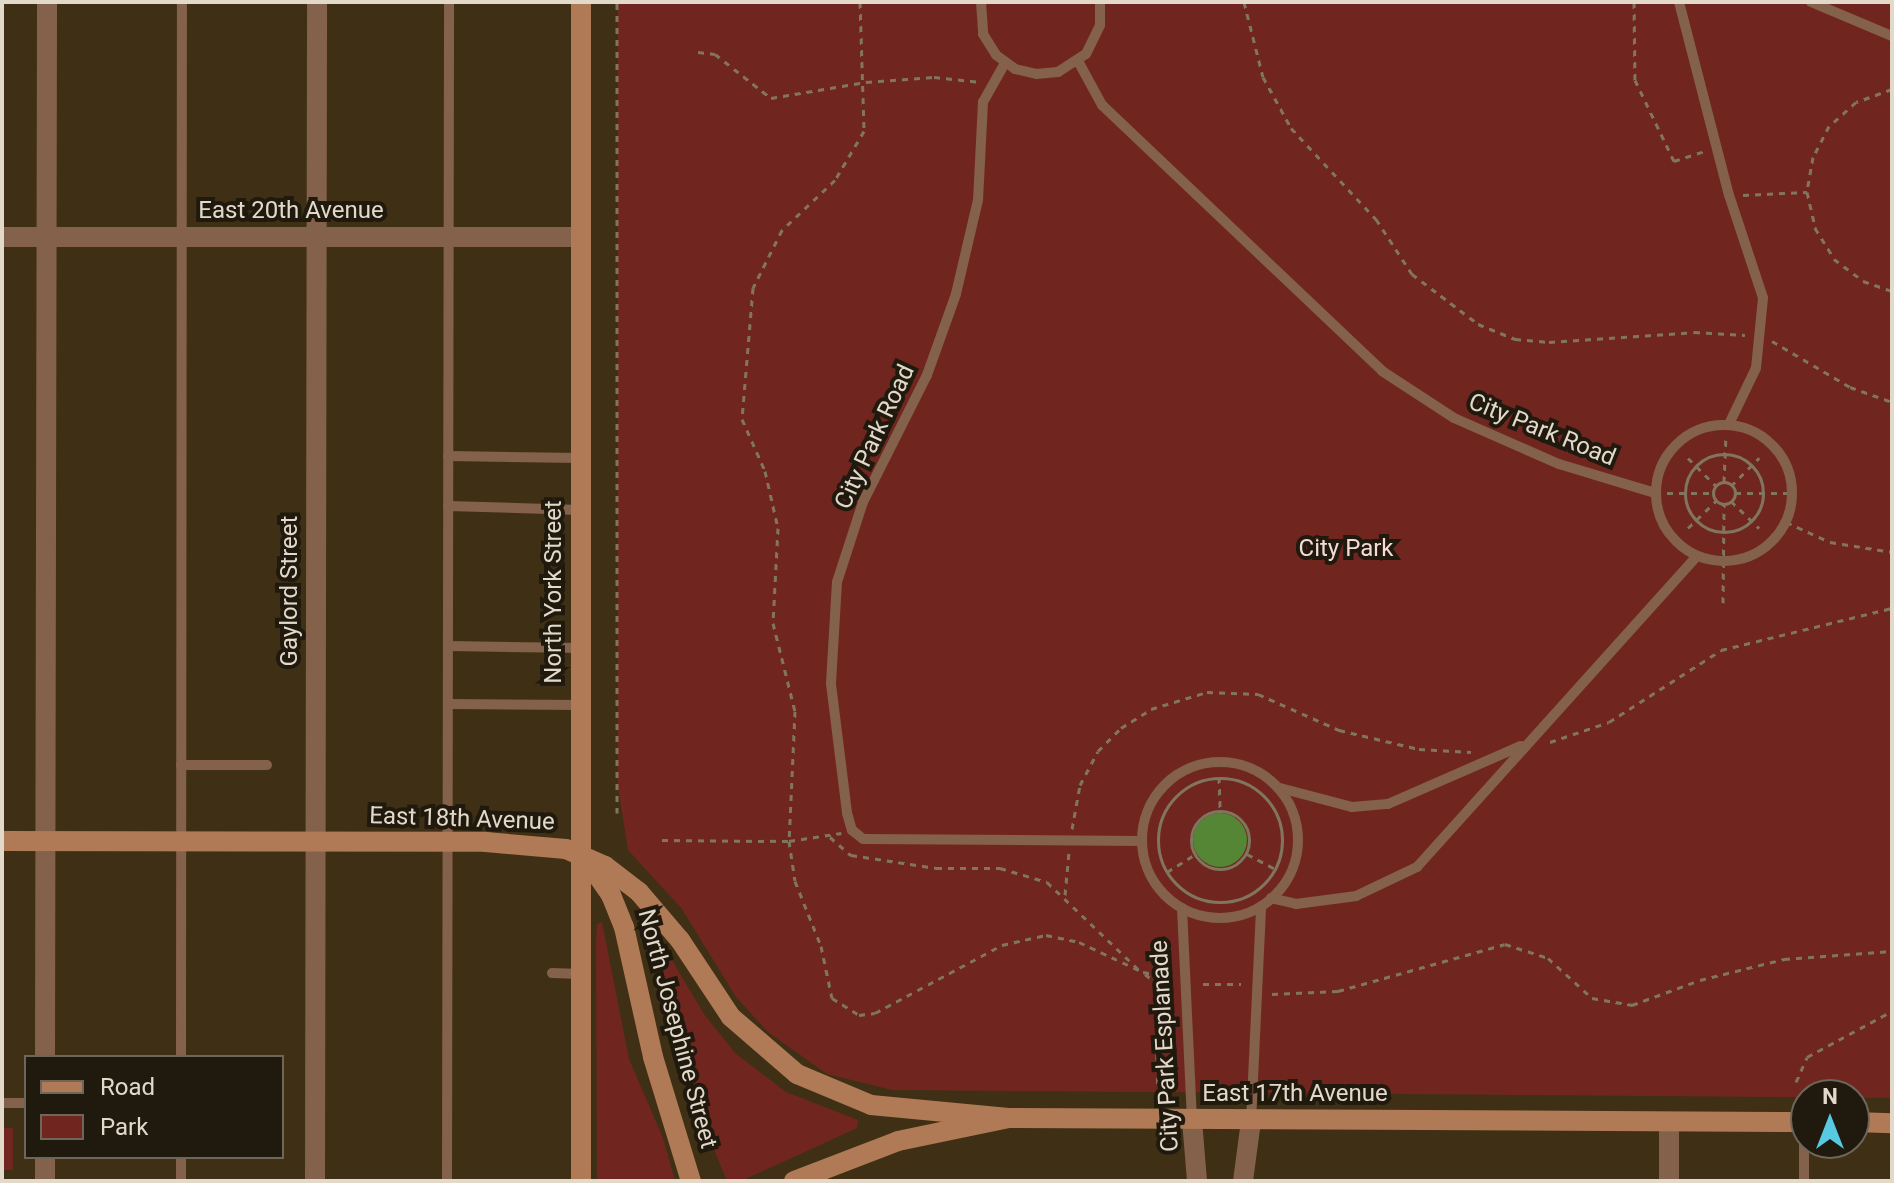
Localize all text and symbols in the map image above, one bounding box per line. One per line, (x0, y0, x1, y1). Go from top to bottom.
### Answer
street label: East 20th Avenue (198, 197, 384, 225)
street label: City Park Road (829, 360, 921, 514)
street label: City Park Road (1464, 387, 1620, 473)
street label: North York Street (540, 500, 568, 684)
street label: Gaylord Street (276, 516, 304, 666)
park label: City Park (1299, 535, 1393, 563)
street label: East 18th Avenue (369, 801, 555, 837)
street label: North Josephine Street (631, 906, 723, 1152)
street label: City Park Esplanade (1145, 939, 1185, 1153)
legend (24, 1055, 284, 1159)
text: Road (100, 1073, 155, 1101)
north arrow (1790, 1079, 1870, 1159)
street label: East 17th Avenue (1202, 1080, 1388, 1108)
text: N (1822, 1084, 1838, 1109)
text: Park (100, 1113, 148, 1141)

